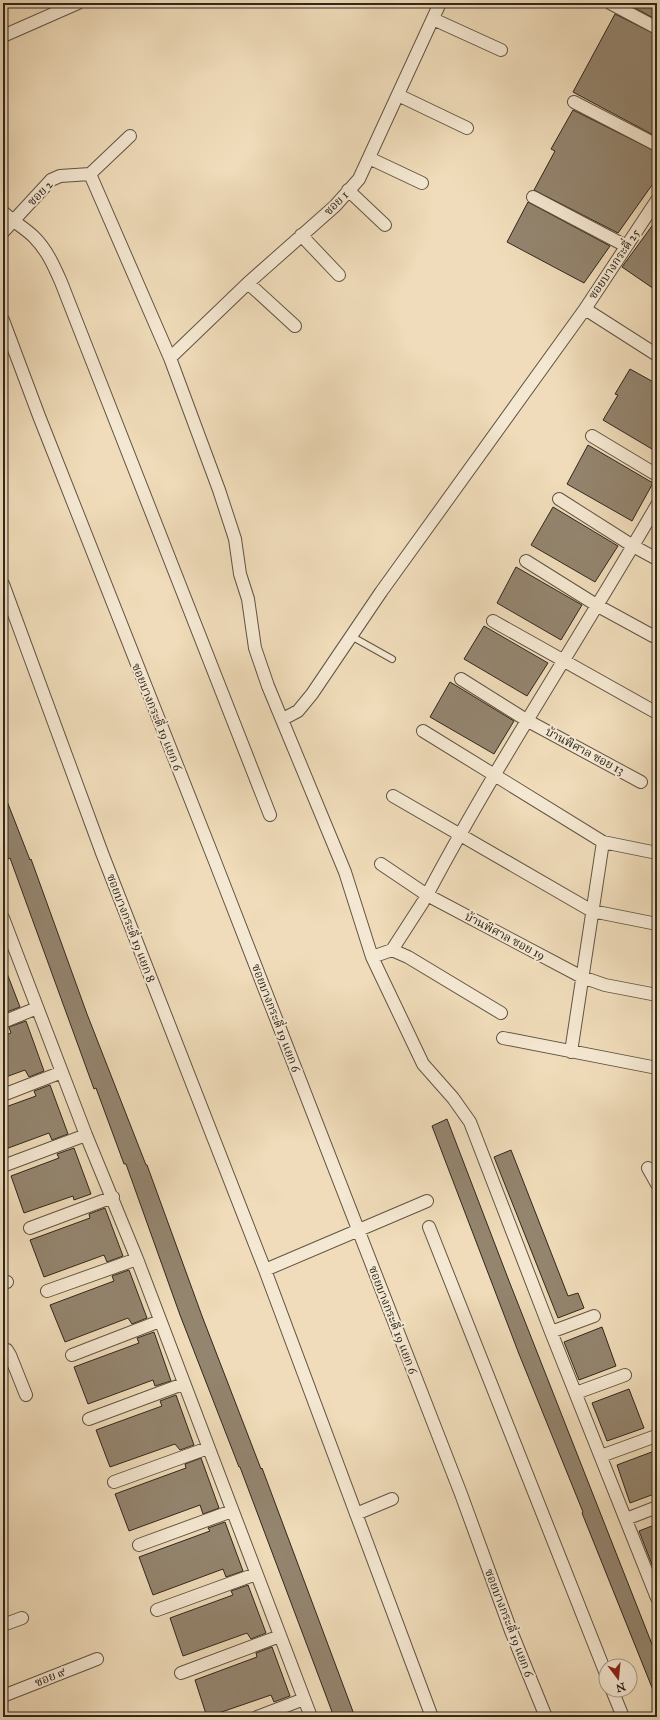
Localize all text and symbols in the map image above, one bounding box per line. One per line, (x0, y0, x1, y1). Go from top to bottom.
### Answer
street label: ซอย 2 (24, 177, 56, 209)
street label: ซอย 1 (321, 188, 351, 218)
street label: ซอยบางกระดี่ 25 (584, 225, 643, 302)
street label: ซอยบางกระดี่ 19 แยก 6 (129, 660, 187, 774)
street label: บ้านพิศาล ซอย 13 (543, 724, 627, 778)
street label: ซอยบางกระดี่ 19 แยก 8 (104, 871, 160, 984)
street label: บ้านพิศาล ซอย 19 (463, 909, 547, 963)
street label: ซอยบางกระดี่ 19 แยก 6 (249, 961, 305, 1075)
street label: ซอยบางกระดี่ 19 แยก 6 (366, 1263, 422, 1377)
street label: ซอยบางกระดี่ 19 แยก 6 (482, 1566, 538, 1680)
north arrow (598, 1658, 638, 1698)
street label: ซอย ๙ (33, 1664, 68, 1689)
text: N (614, 1680, 627, 1695)

